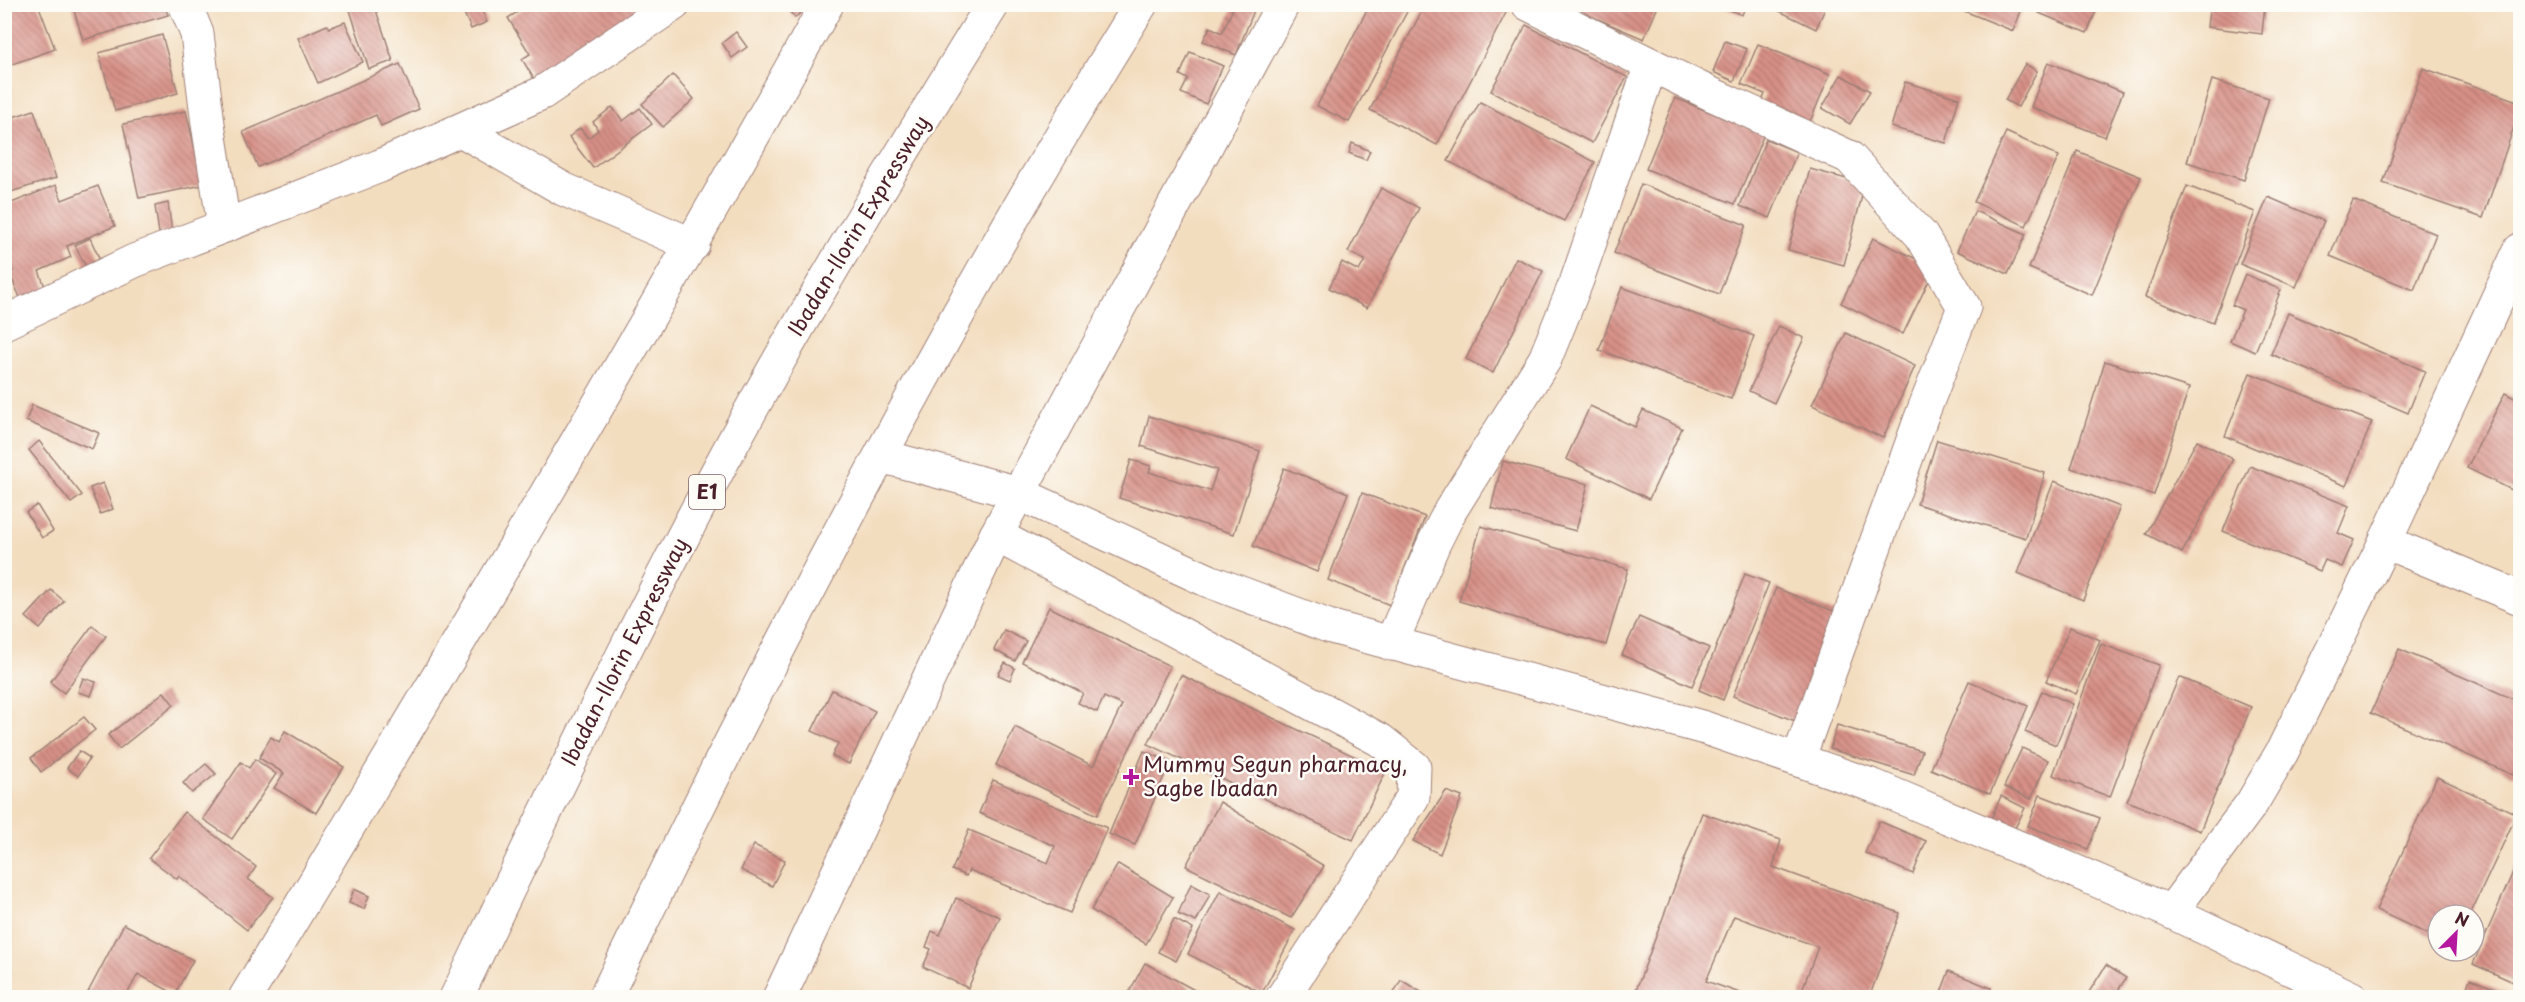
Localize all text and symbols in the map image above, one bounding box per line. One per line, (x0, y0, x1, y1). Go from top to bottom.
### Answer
street label: Ibadan-Ilorin Expressway (779, 108, 936, 341)
road number: E1 (689, 475, 725, 509)
street label: Ibadan-Ilorin Expressway (552, 531, 695, 771)
place label: Mummy Segun pharmacy, Sagbe Ibadan (1143, 747, 1408, 803)
marker: Mummy Segun pharmacy, Sagbe Ibadan (1124, 770, 1138, 784)
north arrow (2426, 903, 2486, 963)
text: N (2452, 905, 2473, 932)

